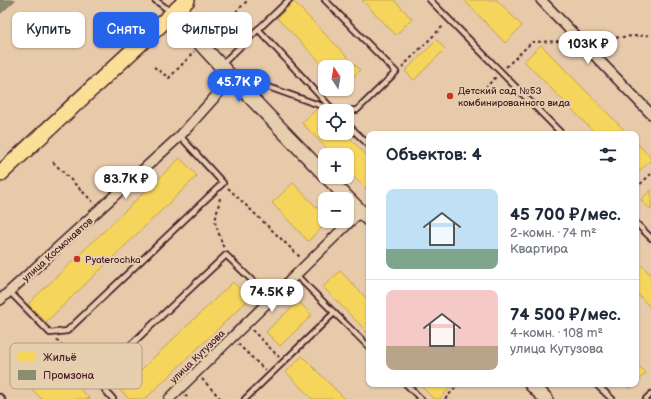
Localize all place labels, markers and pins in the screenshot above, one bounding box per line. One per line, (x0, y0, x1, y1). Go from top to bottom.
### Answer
pin: 103K ₽ (555, 31, 621, 65)
pin: 45.7K ₽ (202, 69, 276, 103)
place label: Детский сад №53 комбинированного вида (458, 85, 570, 109)
marker: Детский сад №53 комбинированного вида (445, 91, 455, 101)
pin: 83.7K ₽ (89, 166, 163, 200)
marker: Pyaterochka (72, 254, 82, 264)
place label: Pyaterochka (85, 254, 141, 266)
pin: 74.5K ₽ (235, 279, 309, 313)

